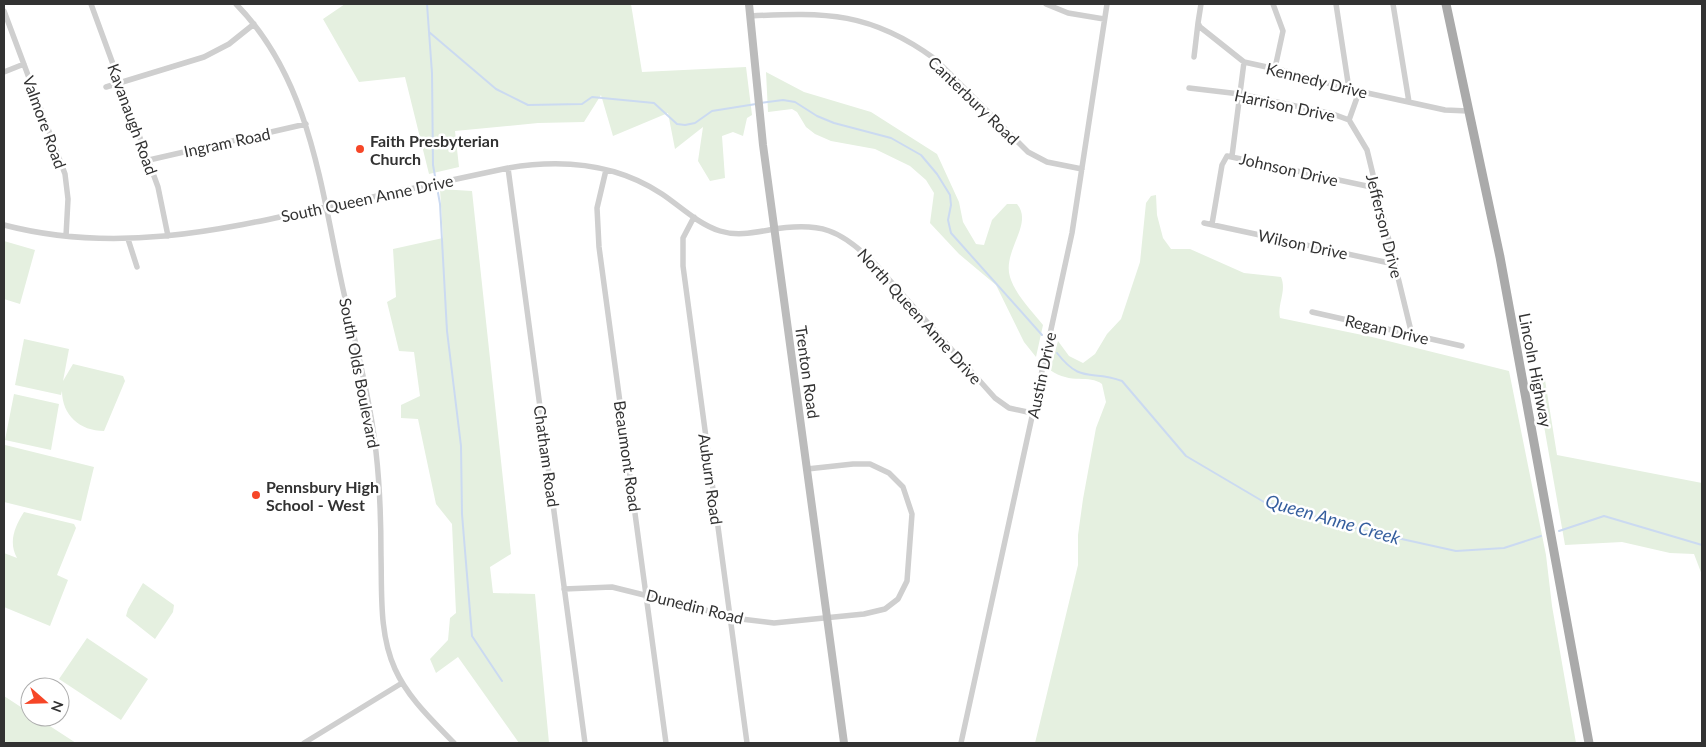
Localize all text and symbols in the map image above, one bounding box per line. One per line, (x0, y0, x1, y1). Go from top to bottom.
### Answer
street label: Canterbury Road (925, 52, 1023, 148)
street label: Kennedy Drive (1264, 58, 1370, 102)
street label: Kavanaugh Road (104, 61, 162, 177)
street label: Valmore Road (19, 73, 71, 171)
street label: Harrison Drive (1233, 85, 1337, 125)
street label: Ingram Road (182, 124, 272, 160)
place label: Faith Presbyterian Church (370, 131, 499, 168)
marker: Faith Presbyterian Church (354, 143, 366, 155)
street label: Johnson Drive (1238, 148, 1340, 190)
street label: South Queen Anne Drive (279, 170, 455, 226)
street label: Jefferson Drive (1363, 172, 1407, 280)
street label: Wilson Drive (1256, 225, 1350, 263)
street label: North Queen Anne Drive (854, 244, 986, 388)
street label: South Olds Boulevard (336, 296, 384, 450)
street label: Regan Drive (1343, 310, 1431, 348)
street label: Lincoln Highway (1516, 311, 1557, 429)
street label: Trenton Road (792, 324, 824, 420)
street label: Austin Drive (1023, 330, 1059, 420)
street label: Beaumont Road (611, 399, 645, 513)
street label: Chatham Road (530, 404, 564, 508)
street label: Auburn Road (695, 432, 727, 526)
place label: Pennsbury High School - West (266, 477, 379, 514)
marker: Pennsbury High School - West (250, 489, 262, 501)
water label: Queen Anne Creek (1263, 489, 1403, 549)
street label: Dunedin Road (644, 585, 746, 627)
north arrow (20, 677, 70, 727)
text: N (48, 699, 68, 715)

